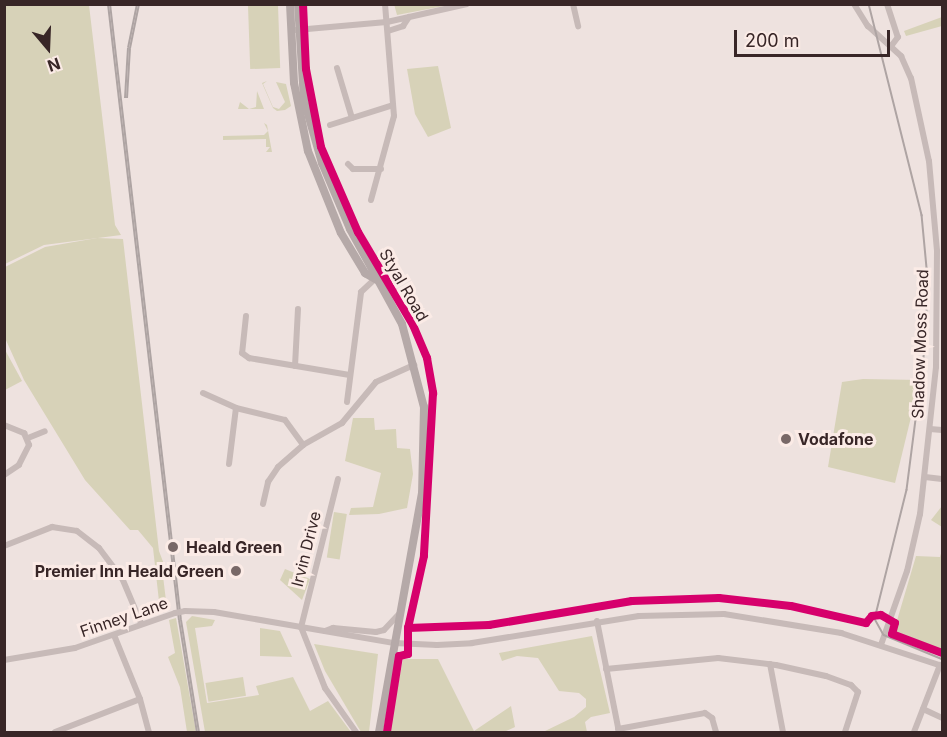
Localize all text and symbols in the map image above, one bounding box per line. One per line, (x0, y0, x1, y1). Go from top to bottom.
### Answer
north arrow (18, 18, 78, 78)
scale bar (737, 18, 893, 56)
text: 200 m (745, 30, 800, 51)
text: N (45, 54, 63, 76)
street label: Styal Road (376, 245, 432, 325)
street label: Shadow Moss Road (908, 269, 932, 419)
place label: Vodafone (798, 429, 873, 449)
marker: Vodafone (779, 432, 793, 446)
street label: Irvin Drive (287, 509, 325, 589)
place label: Heald Green (186, 537, 282, 557)
marker: Heald Green (164, 538, 182, 556)
place label: Premier Inn Heald Green (35, 561, 224, 581)
marker: Premier Inn Heald Green (229, 564, 243, 578)
street label: Finney Lane (78, 593, 170, 641)

